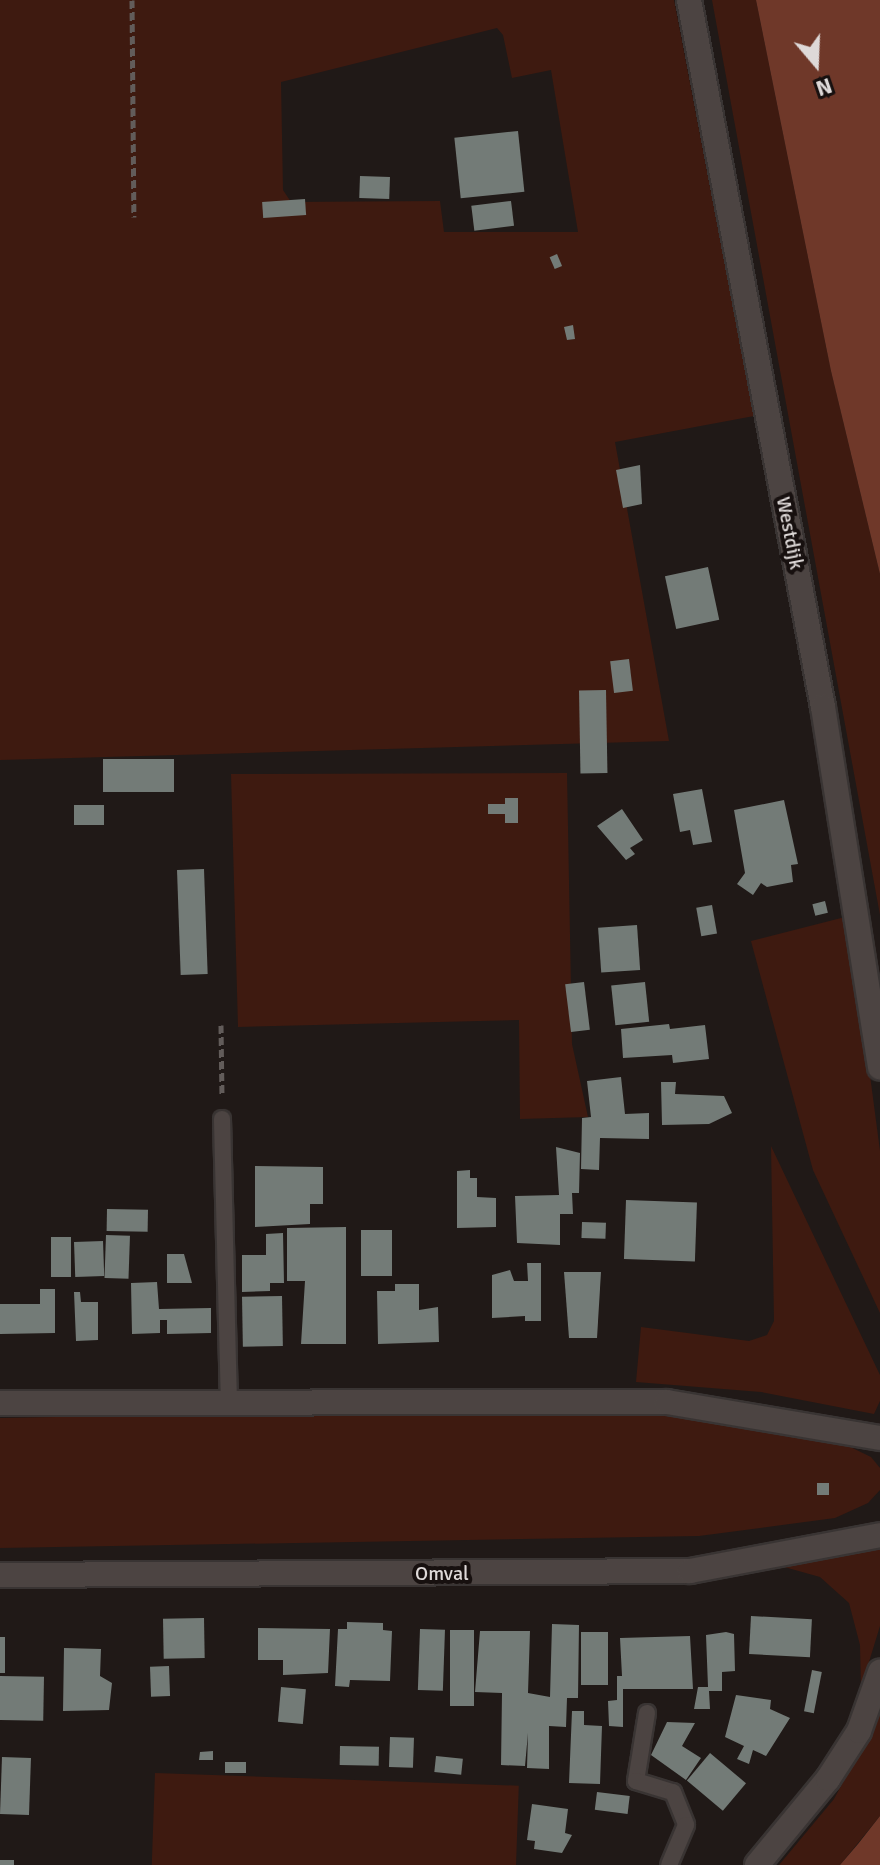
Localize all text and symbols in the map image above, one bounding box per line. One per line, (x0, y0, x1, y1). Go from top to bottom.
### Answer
north arrow (776, 24, 856, 104)
text: N (812, 72, 836, 102)
street label: Westdijk (771, 495, 809, 571)
street label: Omval (415, 1561, 469, 1585)

